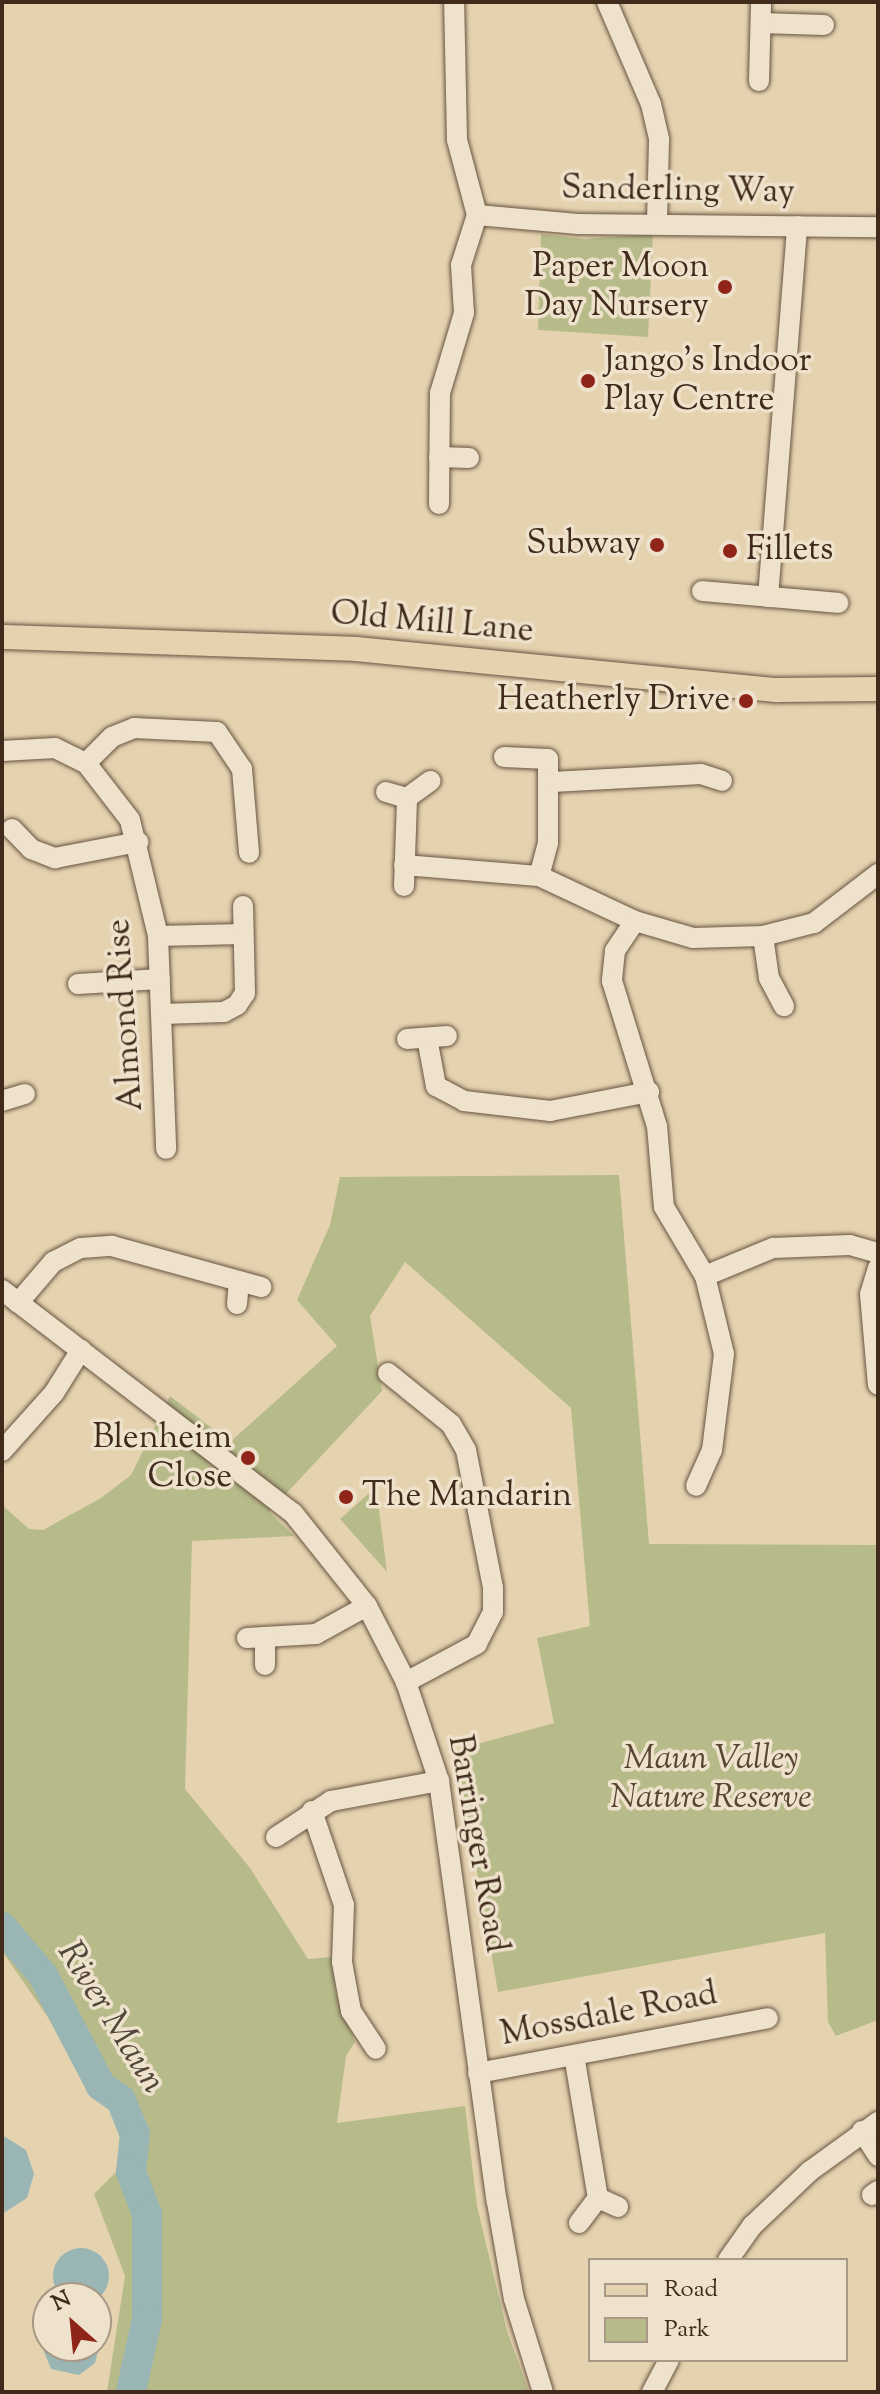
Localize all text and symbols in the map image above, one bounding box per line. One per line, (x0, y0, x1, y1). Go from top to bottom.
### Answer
street label: Sanderling Way (561, 169, 795, 213)
place label: Paper Moon Day Nursery (525, 247, 709, 326)
marker: Paper Moon Day Nursery (716, 278, 734, 296)
place label: Jango's Indoor Play Centre (604, 341, 812, 420)
marker: Jango's Indoor Play Centre (579, 372, 597, 390)
place label: Subway (526, 525, 641, 565)
place label: Fillets (746, 531, 833, 571)
marker: Subway (648, 536, 666, 554)
marker: Fillets (721, 542, 739, 560)
street label: Old Mill Lane (329, 594, 535, 652)
place label: Heatherly Drive (497, 681, 730, 721)
marker: Heatherly Drive (737, 692, 755, 710)
street label: Almond Rise (99, 917, 153, 1113)
place label: Blenheim Close (92, 1418, 232, 1498)
marker: Blenheim Close (239, 1449, 257, 1467)
place label: The Mandarin (362, 1477, 572, 1517)
marker: The Mandarin (337, 1488, 355, 1506)
street label: Barringer Road (438, 1732, 516, 1956)
park label: Maun Valley Nature Reserve (610, 1739, 812, 1818)
water label: River Maun (46, 1934, 174, 2102)
street label: Mossdale Road (497, 1974, 721, 2056)
legend (588, 2258, 848, 2362)
text: Road (664, 2273, 718, 2307)
north arrow (32, 2282, 112, 2362)
text: N (47, 2284, 77, 2321)
text: Park (664, 2313, 710, 2347)

